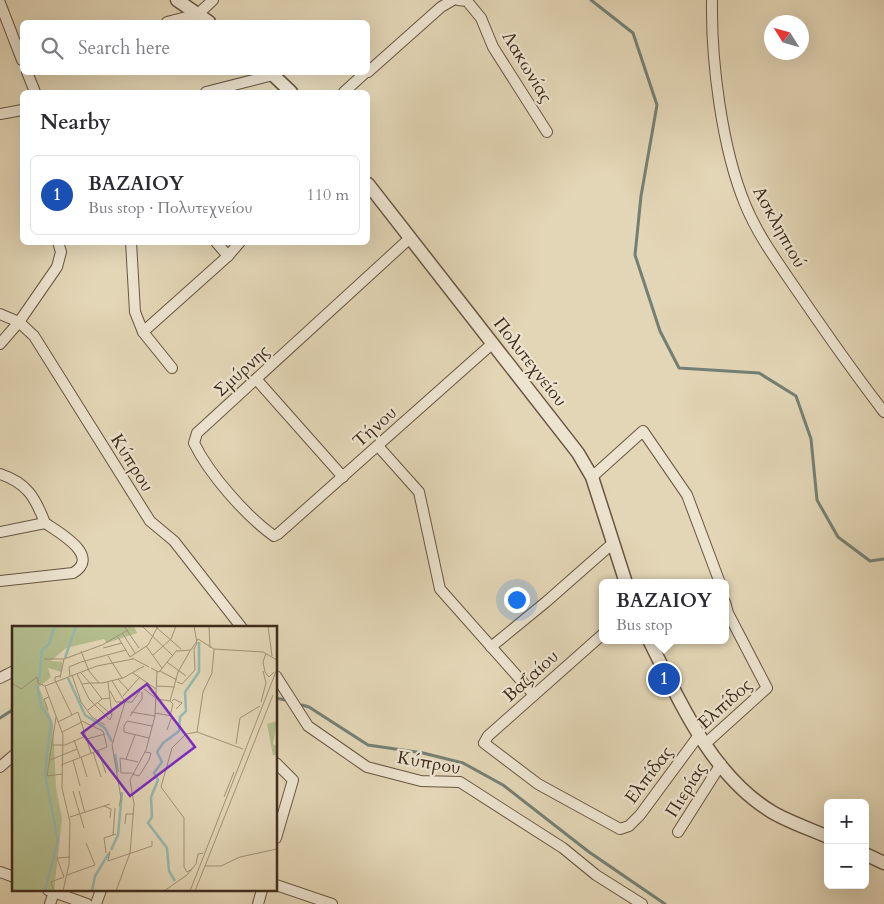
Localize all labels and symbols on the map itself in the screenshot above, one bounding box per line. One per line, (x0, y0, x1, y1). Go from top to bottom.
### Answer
north arrow (764, 15, 809, 60)
street label: Λακωνίας (496, 26, 558, 108)
street label: Ασκληπιού (746, 182, 812, 272)
street label: Πολυτεχνείου (487, 312, 573, 412)
street label: Σμύρνης (209, 339, 275, 403)
street label: Τήνου (347, 400, 403, 454)
street label: Κύπρου (104, 429, 160, 497)
your location (504, 587, 530, 613)
inset map (12, 626, 278, 892)
street label: Βαζαίου (498, 644, 564, 708)
pin: 1 (648, 660, 680, 698)
street label: Ελπίδος (692, 673, 758, 735)
street label: Ελπίδας (619, 741, 679, 809)
street label: Κύπρου (395, 745, 463, 781)
street label: Πιερίας (659, 758, 713, 822)

